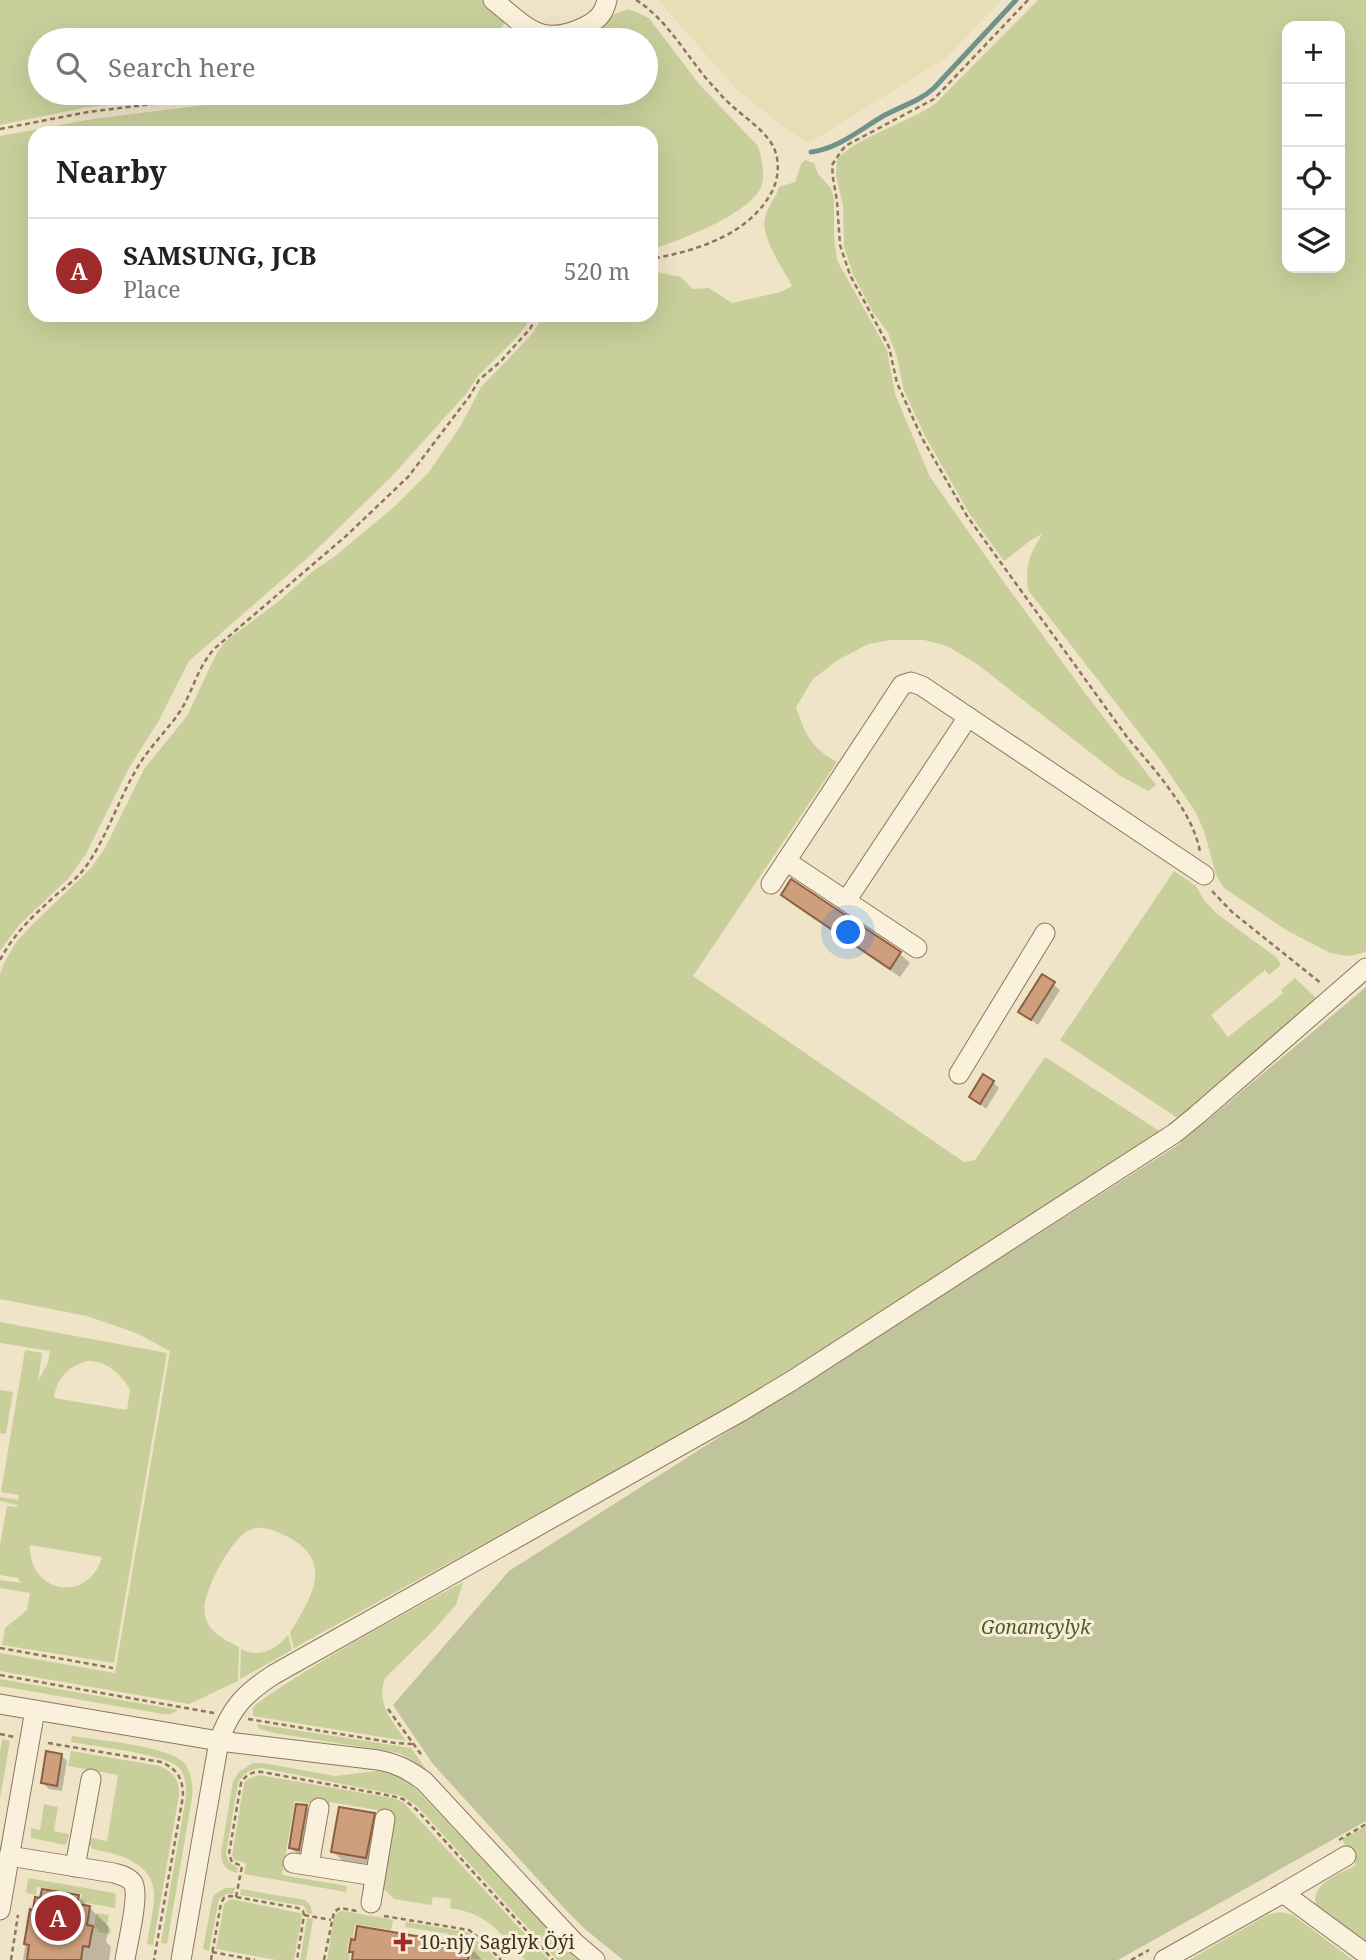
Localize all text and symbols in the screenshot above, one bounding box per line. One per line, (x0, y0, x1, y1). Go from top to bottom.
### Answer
map controls (1282, 21, 1345, 273)
button: + (1282, 21, 1345, 84)
search box (28, 28, 658, 105)
icon: search (52, 48, 90, 86)
text: Search here (108, 49, 256, 85)
button: − (1282, 84, 1345, 147)
button: locate (1282, 147, 1345, 210)
text: Nearby (56, 151, 167, 192)
button: layers (1282, 210, 1345, 273)
text: SAMSUNG, JCB (123, 237, 316, 273)
text: A (70, 255, 88, 287)
text: 520 m (564, 255, 630, 287)
text: Place (123, 273, 181, 305)
your location (831, 915, 865, 949)
park label: Gonamçylyk (981, 1614, 1092, 1640)
pin: A (35, 1892, 81, 1944)
place label: 10-njy Saglyk Öýi (419, 1929, 575, 1955)
marker: 10-njy Saglyk Öýi (393, 1932, 413, 1952)

